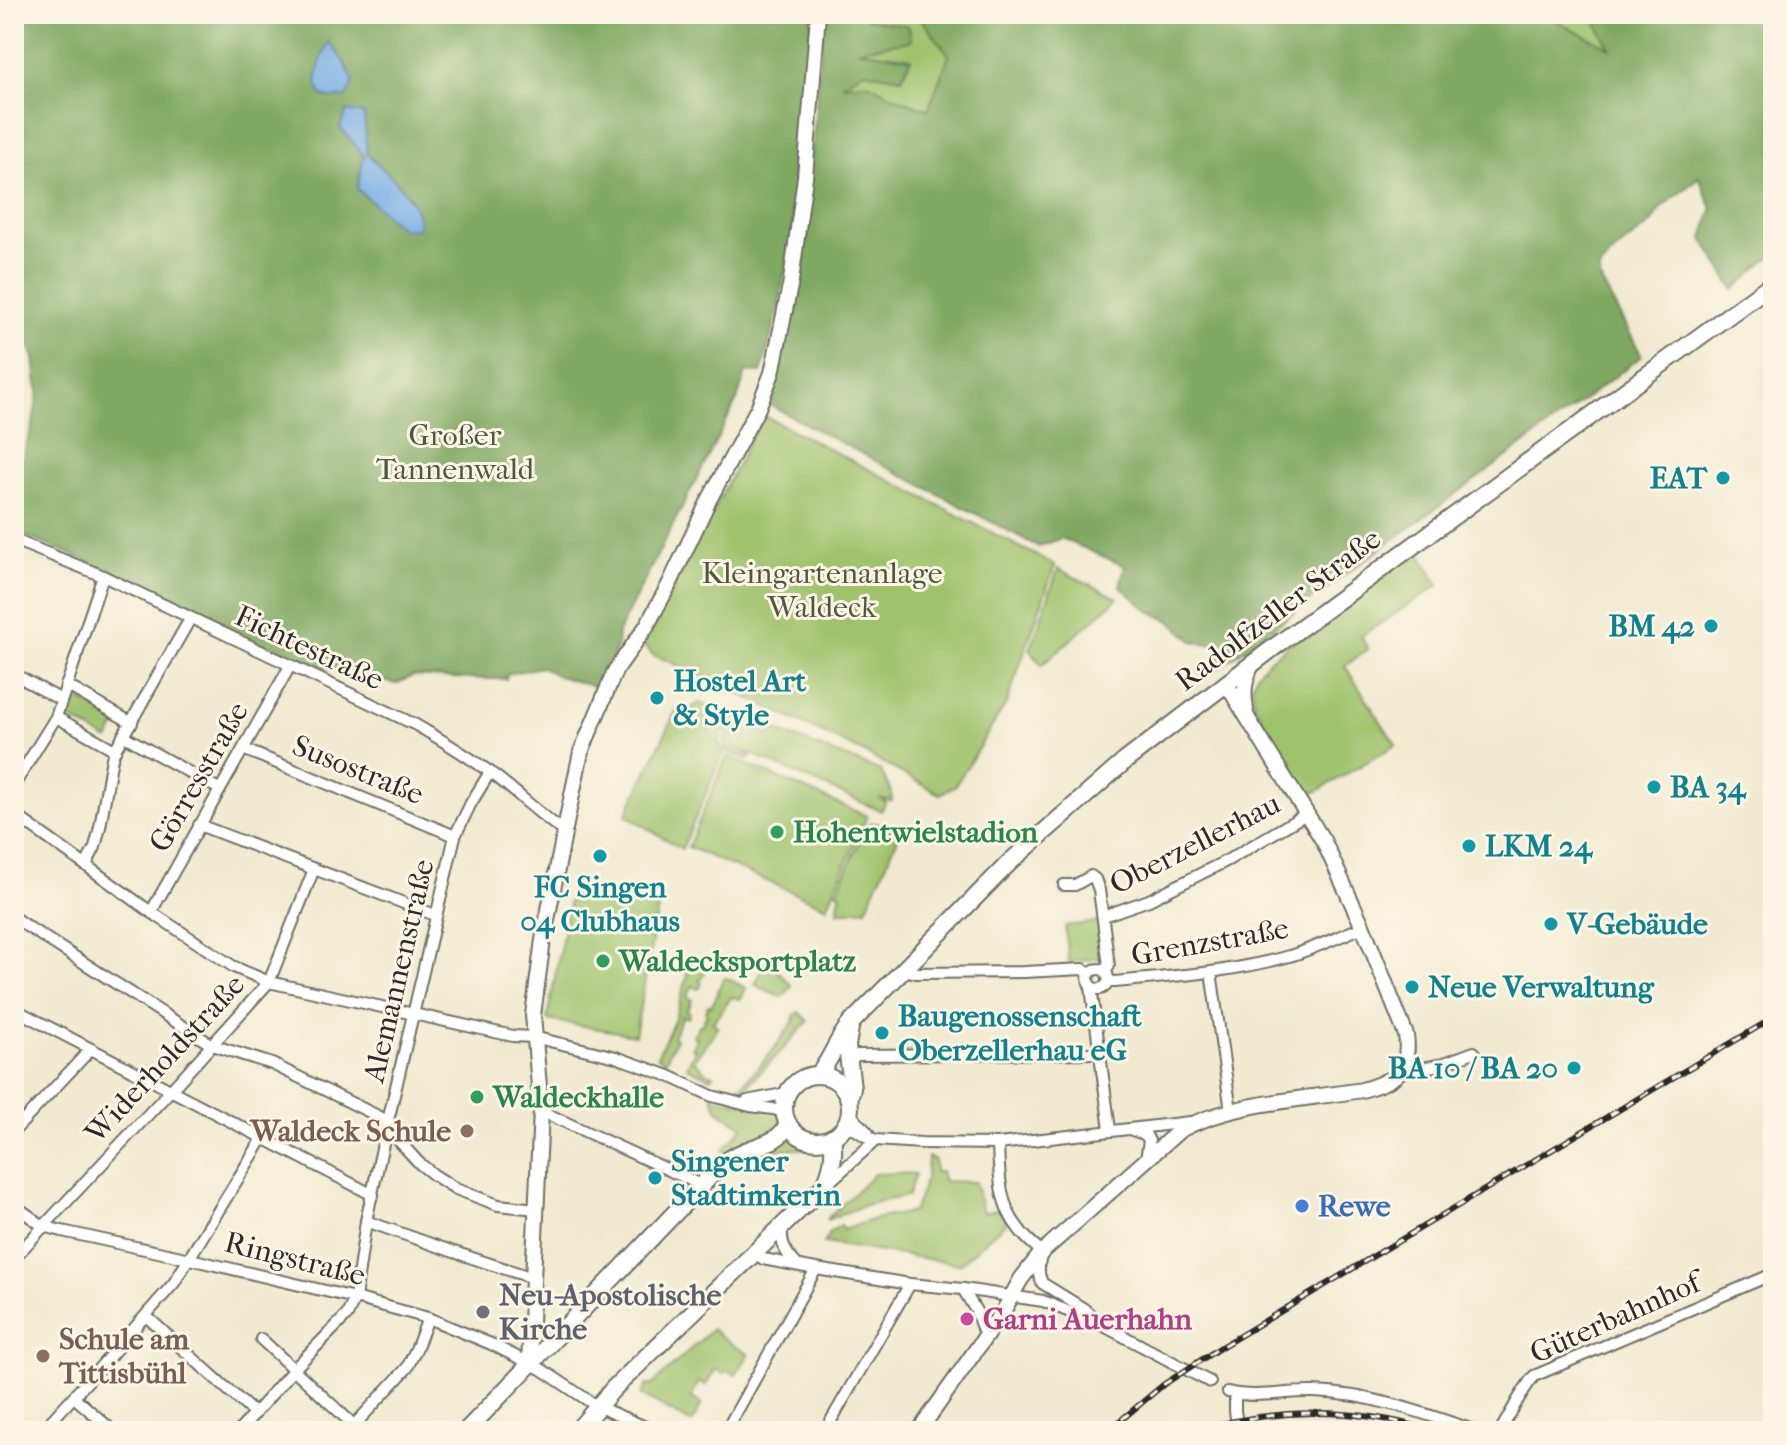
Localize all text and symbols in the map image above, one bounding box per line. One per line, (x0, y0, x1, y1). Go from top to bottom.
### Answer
park label: Großer Tannenwald (376, 418, 535, 487)
place label: EAT (1650, 461, 1709, 496)
marker: EAT (1714, 469, 1732, 487)
street label: Radolfzeller Straße (1168, 521, 1388, 699)
park label: Kleingartenanlage Waldeck (701, 556, 943, 625)
street label: Fichtestraße (229, 598, 389, 698)
place label: BM 42 (1608, 609, 1695, 645)
marker: BM 42 (1702, 617, 1720, 635)
place label: Hostel Art & Style (673, 664, 806, 733)
marker: Hostel Art & Style (648, 689, 666, 707)
street label: Görresstraße (142, 696, 256, 858)
street label: Susostraße (287, 728, 429, 812)
place label: BA 34 (1670, 770, 1747, 806)
marker: BA 34 (1645, 778, 1663, 796)
street label: Oberzellerhau (1104, 786, 1286, 902)
place label: Hohentwielstadion (793, 815, 1038, 850)
marker: Hohentwielstadion (768, 823, 786, 841)
place label: LKM 24 (1485, 829, 1593, 865)
marker: LKM 24 (1460, 837, 1478, 855)
marker: FC Singen 04 Clubhaus (591, 847, 609, 865)
street label: Alemannenstraße (356, 856, 442, 1087)
place label: FC Singen 04 Clubhaus (520, 870, 680, 940)
place label: V-Gebäude (1566, 907, 1708, 942)
street label: Grenzstraße (1129, 911, 1292, 973)
marker: V-Gebäude (1542, 915, 1560, 933)
place label: Waldecksportplatz (617, 944, 857, 979)
marker: Waldecksportplatz (594, 952, 612, 970)
street label: Widerholdstraße (77, 967, 252, 1151)
place label: Neue Verwaltung (1428, 970, 1655, 1005)
marker: Neue Verwaltung (1403, 978, 1421, 996)
place label: Baugenossenschaft Oberzellerhau eG (898, 999, 1142, 1068)
marker: Baugenossenschaft Oberzellerhau eG (873, 1024, 891, 1042)
place label: BA 10 / BA 20 (1388, 1051, 1558, 1086)
marker: BA 10 / BA 20 (1565, 1059, 1583, 1077)
place label: Waldeckhalle (491, 1080, 664, 1115)
marker: Waldeckhalle (468, 1088, 486, 1106)
place label: Waldeck Schule (249, 1114, 451, 1149)
marker: Waldeck Schule (458, 1122, 476, 1140)
place label: Singener Stadtimkerin (671, 1144, 841, 1213)
marker: Singener Stadtimkerin (646, 1169, 664, 1187)
place label: Rewe (1318, 1189, 1391, 1224)
marker: Rewe (1293, 1197, 1311, 1215)
street label: Ringstraße (221, 1225, 369, 1293)
street label: Güterbahnhof (1525, 1263, 1711, 1371)
place label: Neu-Apostolische Kirche (499, 1278, 721, 1347)
place label: Garni Auerhahn (983, 1302, 1193, 1337)
marker: Neu-Apostolische Kirche (474, 1303, 492, 1321)
marker: Garni Auerhahn (958, 1310, 976, 1328)
place label: Schule am Tittisbühl (58, 1322, 190, 1391)
marker: Schule am Tittisbühl (34, 1347, 52, 1365)

